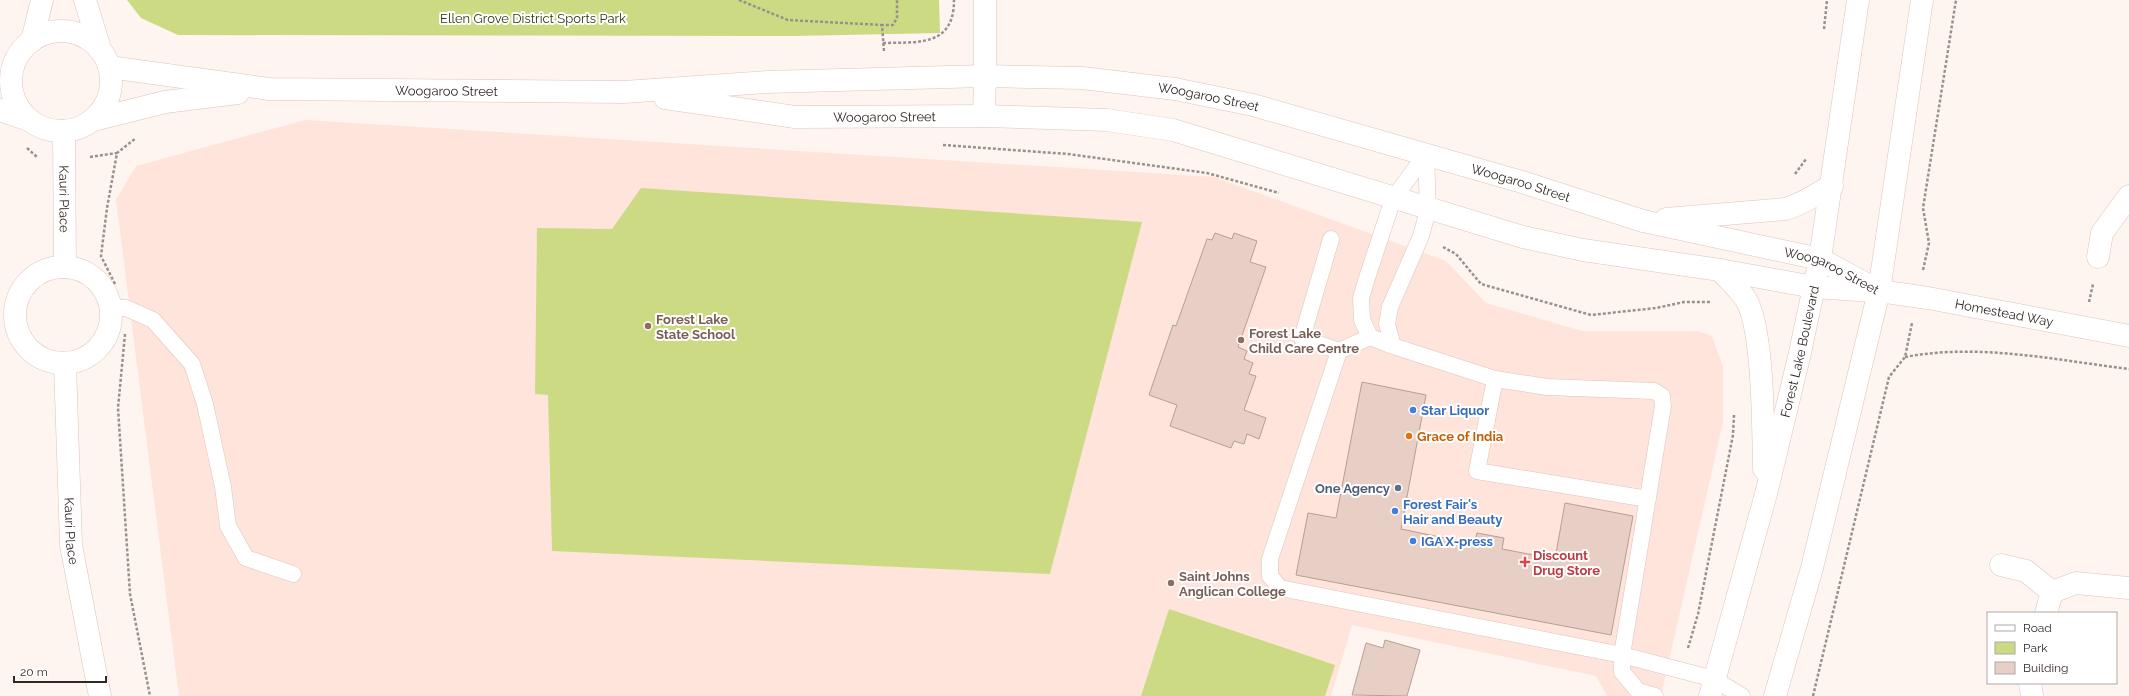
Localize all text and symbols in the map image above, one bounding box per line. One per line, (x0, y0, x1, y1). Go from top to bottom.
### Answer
park label: Ellen Grove District Sports Park (440, 11, 626, 26)
street label: Woogaroo Street (1157, 80, 1262, 114)
street label: Woogaroo Street (395, 83, 499, 98)
street label: Woogaroo Street (833, 109, 937, 124)
street label: Woogaroo Street (1470, 160, 1573, 205)
street label: Kauri Place (57, 165, 72, 233)
street label: Woogaroo Street (1783, 244, 1882, 297)
street label: Forest Lake Boulevard (1777, 284, 1822, 419)
street label: Homestead Way (1954, 296, 2055, 329)
place label: Forest Lake State School (656, 312, 736, 342)
marker: Forest Lake State School (643, 321, 653, 331)
place label: Forest Lake Child Care Centre (1249, 326, 1359, 356)
marker: Forest Lake Child Care Centre (1236, 335, 1246, 345)
place label: Star Liquor (1421, 403, 1489, 418)
marker: Star Liquor (1408, 405, 1418, 415)
place label: Grace of India (1417, 429, 1504, 444)
marker: Grace of India (1404, 431, 1414, 441)
place label: One Agency (1315, 481, 1390, 496)
marker: One Agency (1393, 483, 1403, 493)
street label: Kauri Place (62, 497, 82, 566)
place label: Forest Fair's Hair and Beauty (1403, 497, 1502, 527)
marker: Forest Fair's Hair and Beauty (1390, 506, 1400, 516)
place label: IGA X-press (1421, 534, 1493, 549)
marker: IGA X-press (1408, 536, 1418, 546)
place label: Discount Drug Store (1533, 548, 1600, 578)
marker: Discount Drug Store (1520, 557, 1530, 567)
place label: Saint Johns Anglican College (1179, 569, 1286, 599)
marker: Saint Johns Anglican College (1166, 578, 1176, 588)
legend (1987, 612, 2117, 684)
text: Road (2023, 621, 2052, 635)
text: Park (2023, 641, 2048, 655)
scale bar (14, 658, 106, 684)
text: Building (2023, 661, 2069, 675)
text: 20 m (20, 665, 48, 679)

